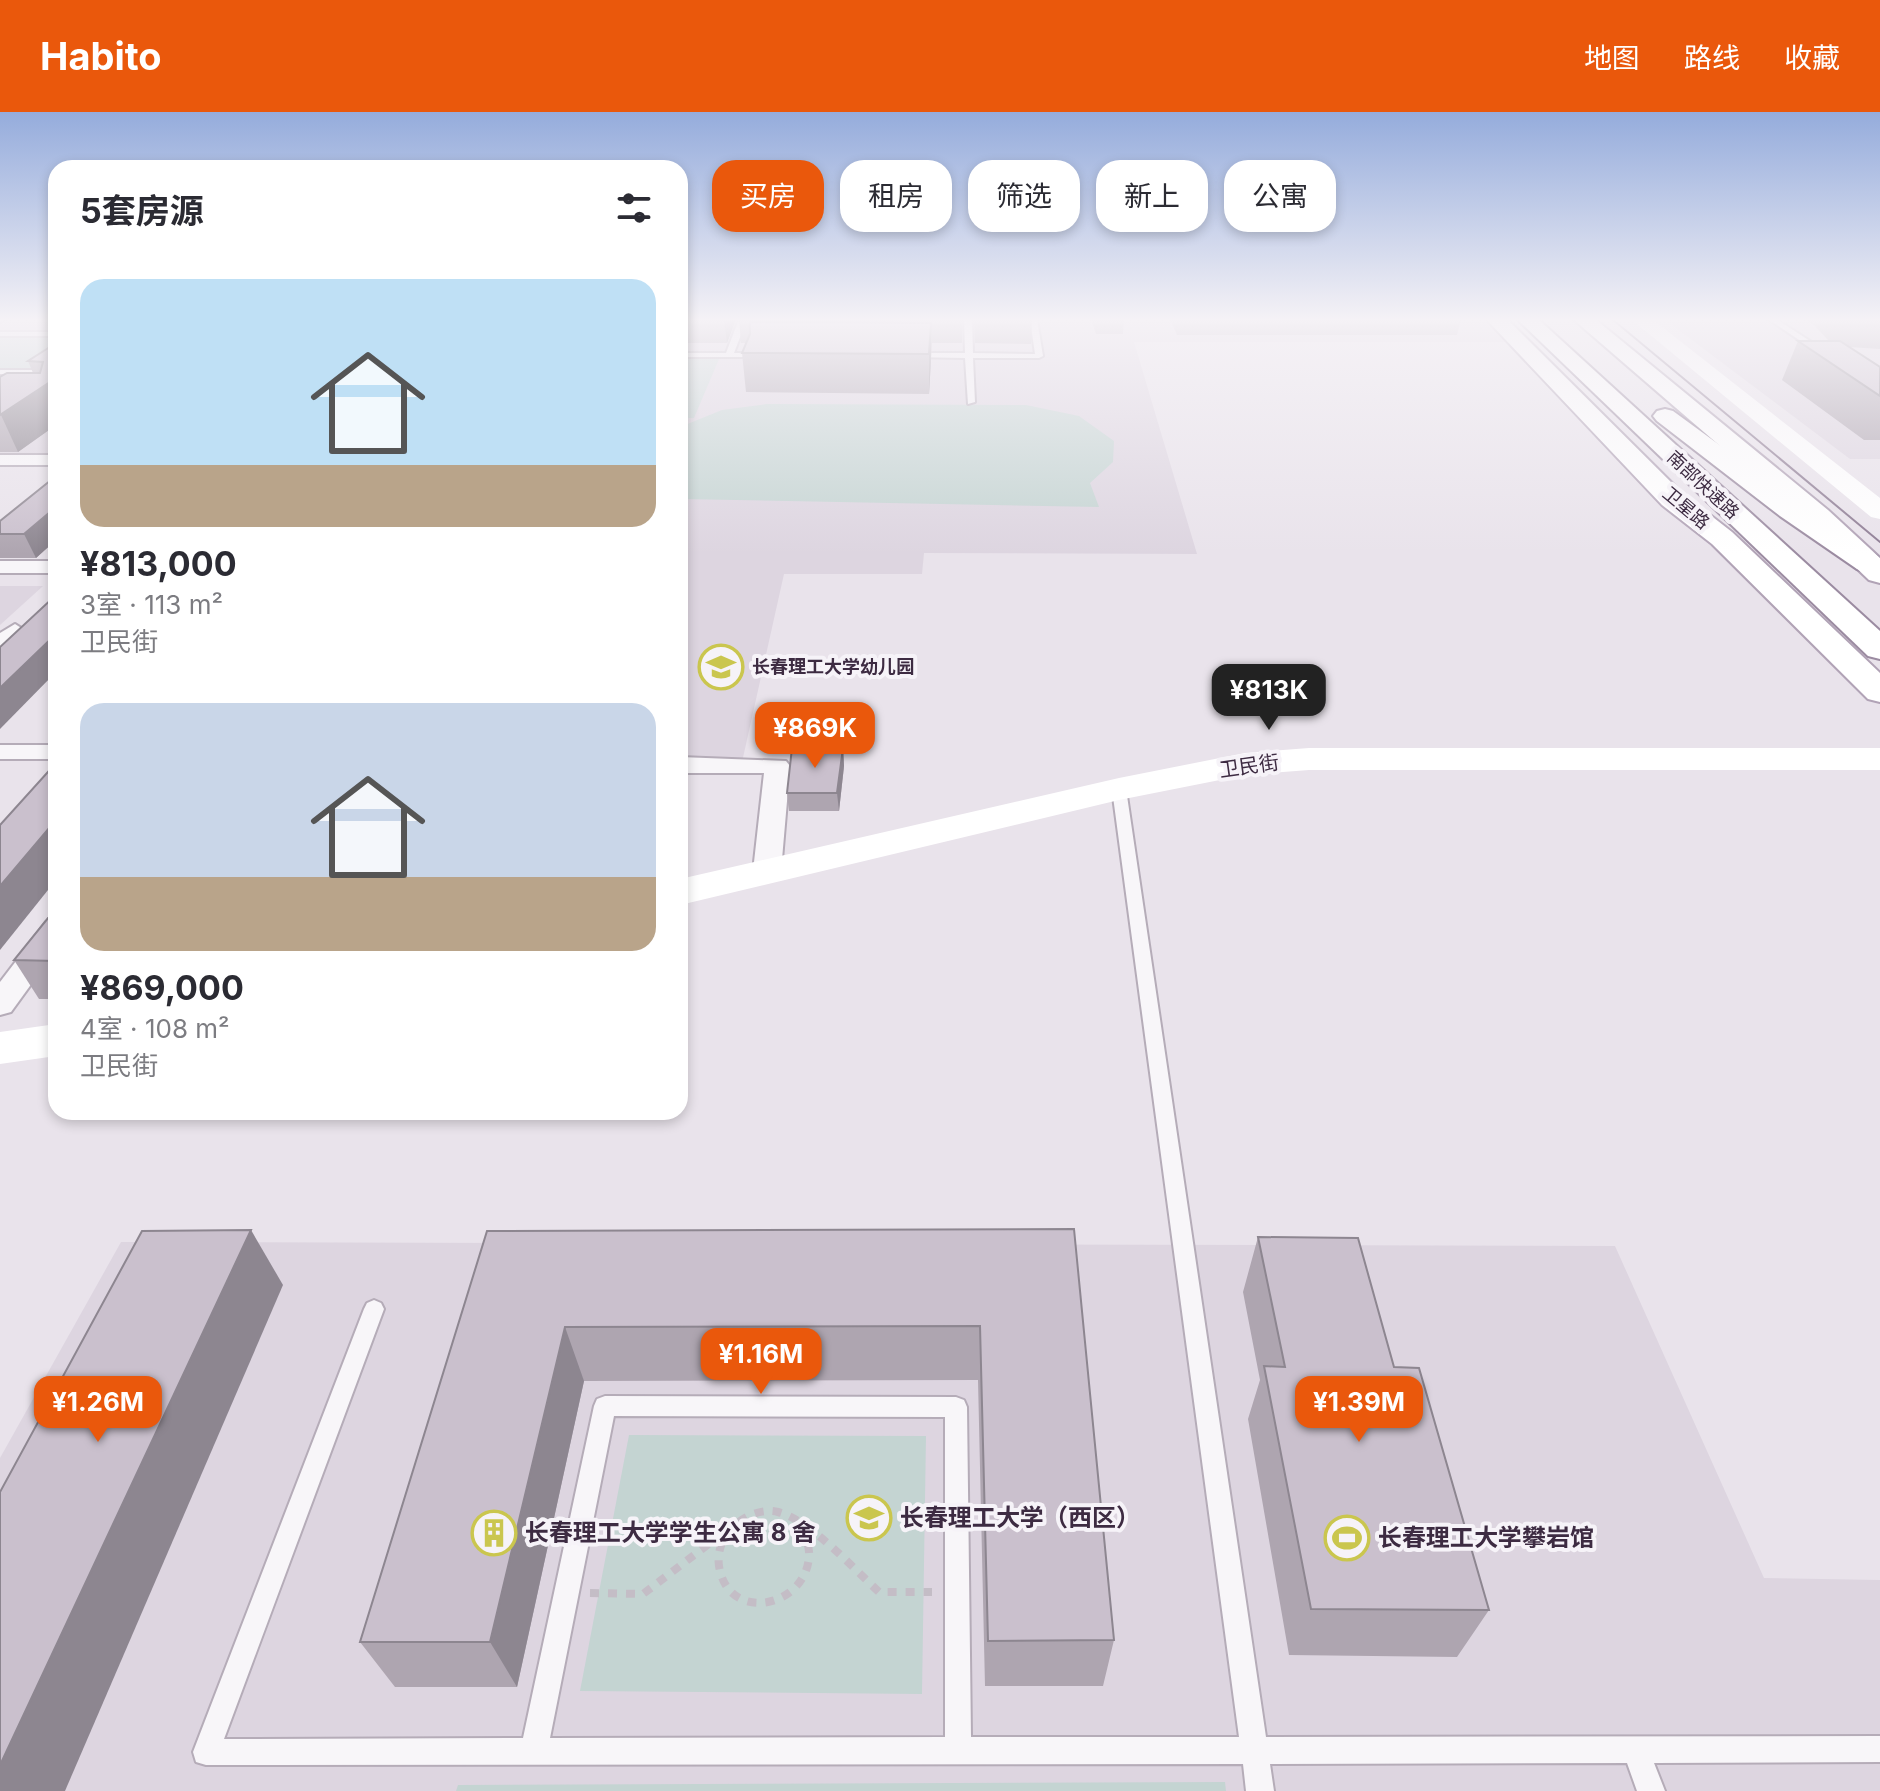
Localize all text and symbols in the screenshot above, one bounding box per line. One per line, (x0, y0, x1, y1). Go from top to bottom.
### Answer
text: Habito (40, 33, 162, 79)
text: 地图 (1584, 41, 1640, 75)
text: 路线 (1684, 41, 1740, 75)
text: 收藏 (1784, 41, 1840, 75)
chip: 买房 (712, 160, 824, 232)
chip: 租房 (840, 160, 952, 232)
chip: 筛选 (968, 160, 1080, 232)
chip: 新上 (1096, 160, 1208, 232)
chip: 公寓 (1224, 160, 1336, 232)
icon: filters (612, 186, 656, 230)
text: 5套房源 (80, 190, 204, 231)
icon: home (296, 331, 440, 475)
street label: 南部快速路 (1663, 446, 1743, 523)
street label: 卫星路 (1659, 482, 1714, 533)
text: ¥813,000 (80, 543, 237, 584)
text: 3室 · 113 m² (80, 589, 223, 620)
text: 卫民街 (80, 626, 158, 657)
school or university icon: 长春理工大学幼儿园 (697, 643, 745, 691)
place label: 长春理工大学幼儿园 (752, 656, 914, 677)
pin: ¥813K (1213, 664, 1325, 732)
text: ¥813K (1230, 674, 1308, 705)
pin: ¥869K (759, 702, 871, 770)
text: ¥869K (773, 712, 857, 743)
street label: 卫民街 (1218, 750, 1280, 782)
icon: home (296, 755, 440, 899)
text: ¥869,000 (80, 967, 244, 1008)
text: 4室 · 108 m² (80, 1013, 230, 1044)
text: 卫民街 (80, 1050, 158, 1081)
pin: ¥1.16M (696, 1328, 826, 1396)
text: ¥1.16M (719, 1338, 803, 1369)
pin: ¥1.26M (33, 1376, 163, 1444)
pin: ¥1.39M (1294, 1376, 1424, 1444)
text: ¥1.26M (52, 1386, 144, 1417)
text: ¥1.39M (1313, 1386, 1405, 1417)
school or university icon: 长春理工大学（西区） (845, 1494, 893, 1542)
place label: 长春理工大学（西区） (900, 1503, 1140, 1532)
building icon: 长春理工大学学生公寓 8 舍 (470, 1509, 518, 1557)
sports icon: 长春理工大学攀岩馆 (1323, 1514, 1371, 1562)
place label: 长春理工大学学生公寓 8 舍 (525, 1518, 816, 1547)
place label: 长春理工大学攀岩馆 (1378, 1523, 1594, 1552)

